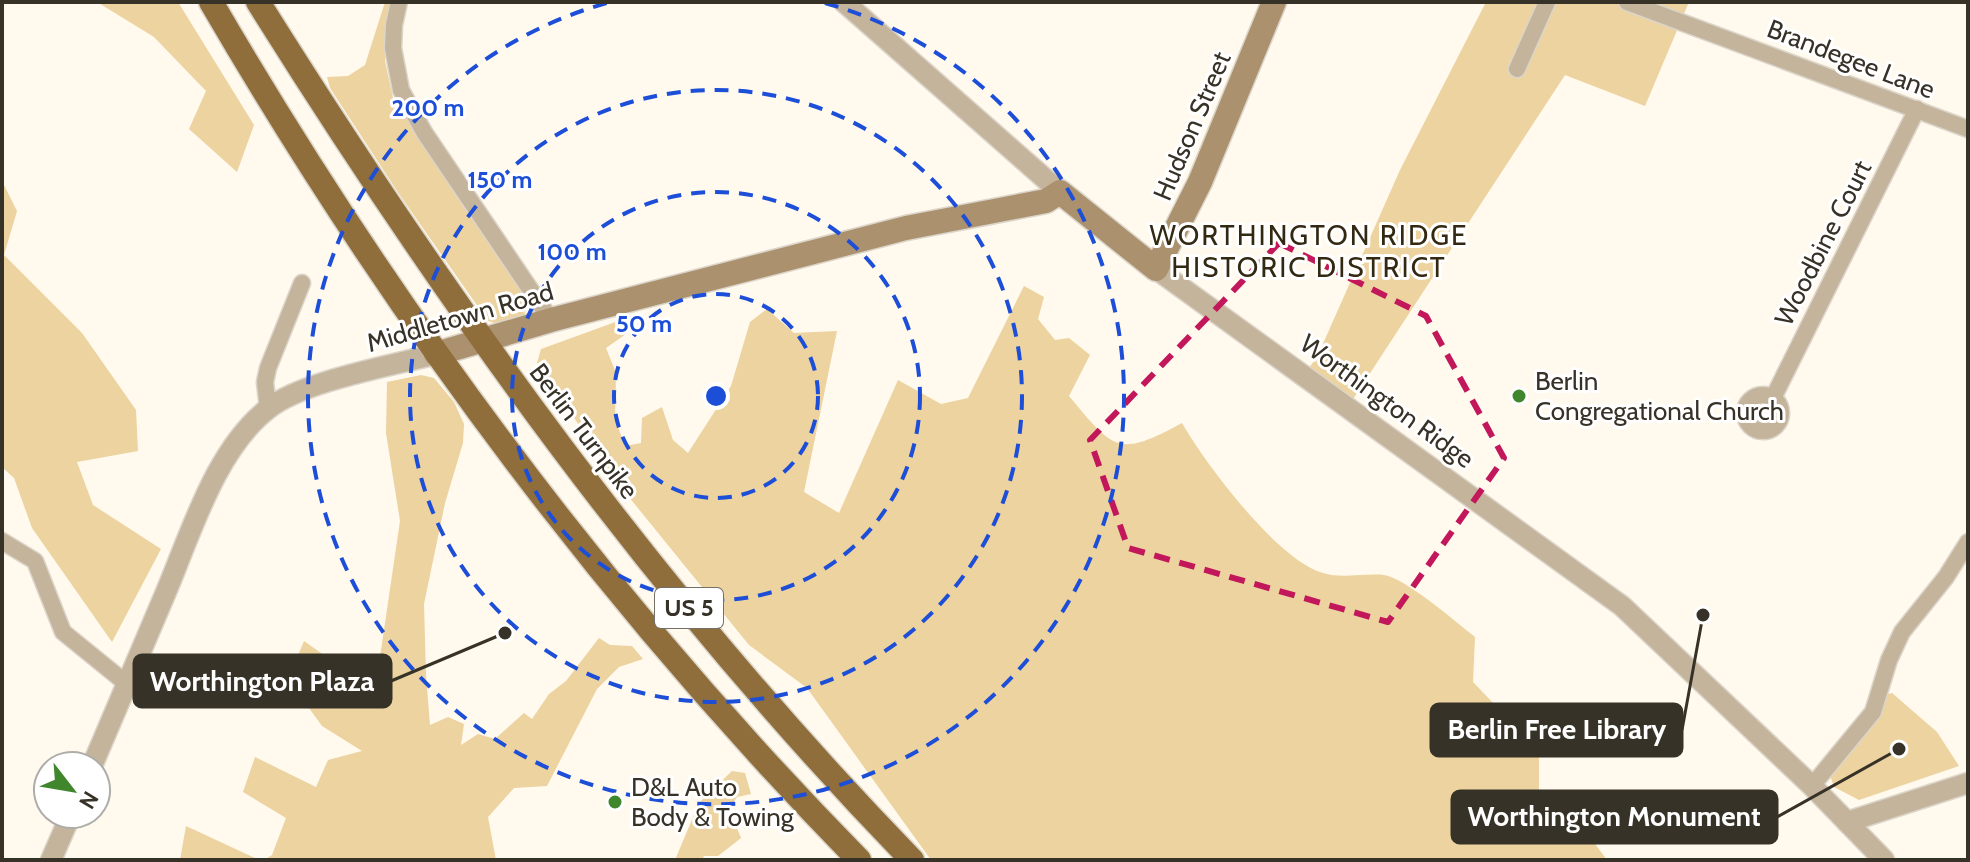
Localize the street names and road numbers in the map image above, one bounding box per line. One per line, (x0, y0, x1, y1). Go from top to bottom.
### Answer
street label: Brandegee Lane (1763, 12, 1939, 106)
street label: Hudson Street (1146, 47, 1238, 205)
street label: Woodbine Court (1768, 155, 1878, 331)
street label: Middletown Road (363, 275, 557, 359)
street label: Worthington Ridge (1294, 327, 1480, 475)
street label: Berlin Turnpike (523, 357, 645, 505)
road number: US 5 (655, 588, 723, 628)

